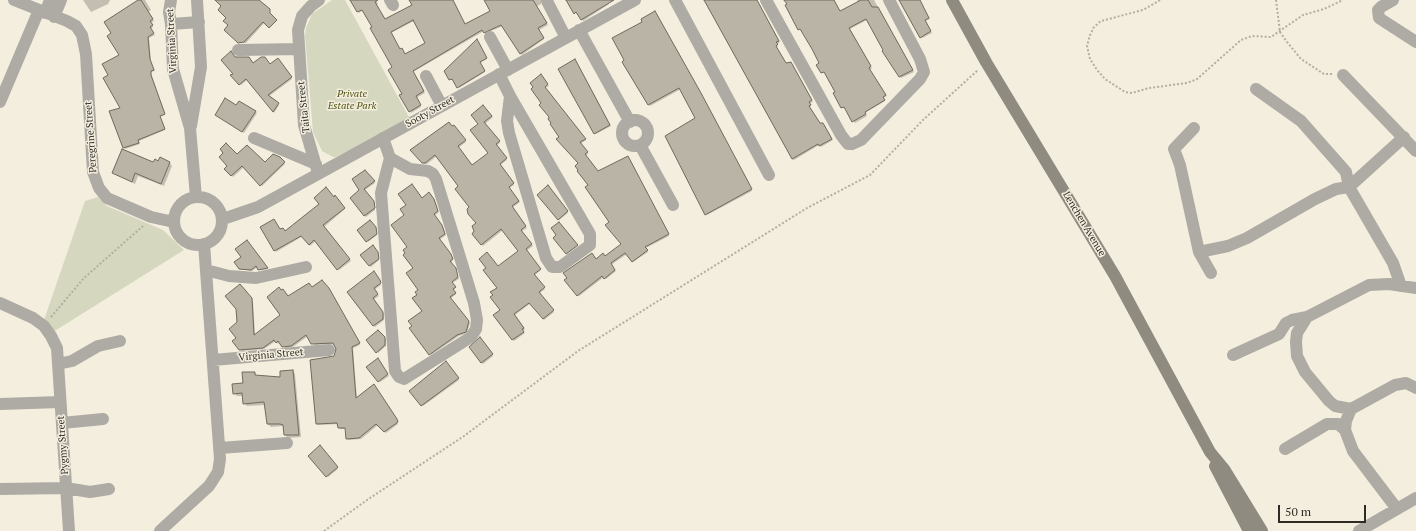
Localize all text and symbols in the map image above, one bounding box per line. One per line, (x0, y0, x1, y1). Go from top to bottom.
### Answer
street label: Virginia Street (164, 8, 180, 74)
street label: Taita Street (295, 81, 313, 133)
park label: Private Estate Park (328, 88, 376, 112)
street label: Sooty Street (403, 94, 457, 130)
street label: Peregrine Street (83, 101, 99, 173)
street label: Lenchen Avenue (1060, 190, 1108, 258)
street label: Virginia Street (238, 346, 304, 364)
street label: Pygmy Street (55, 415, 71, 475)
scale bar (1280, 497, 1368, 523)
text: 50 m (1285, 504, 1311, 519)

